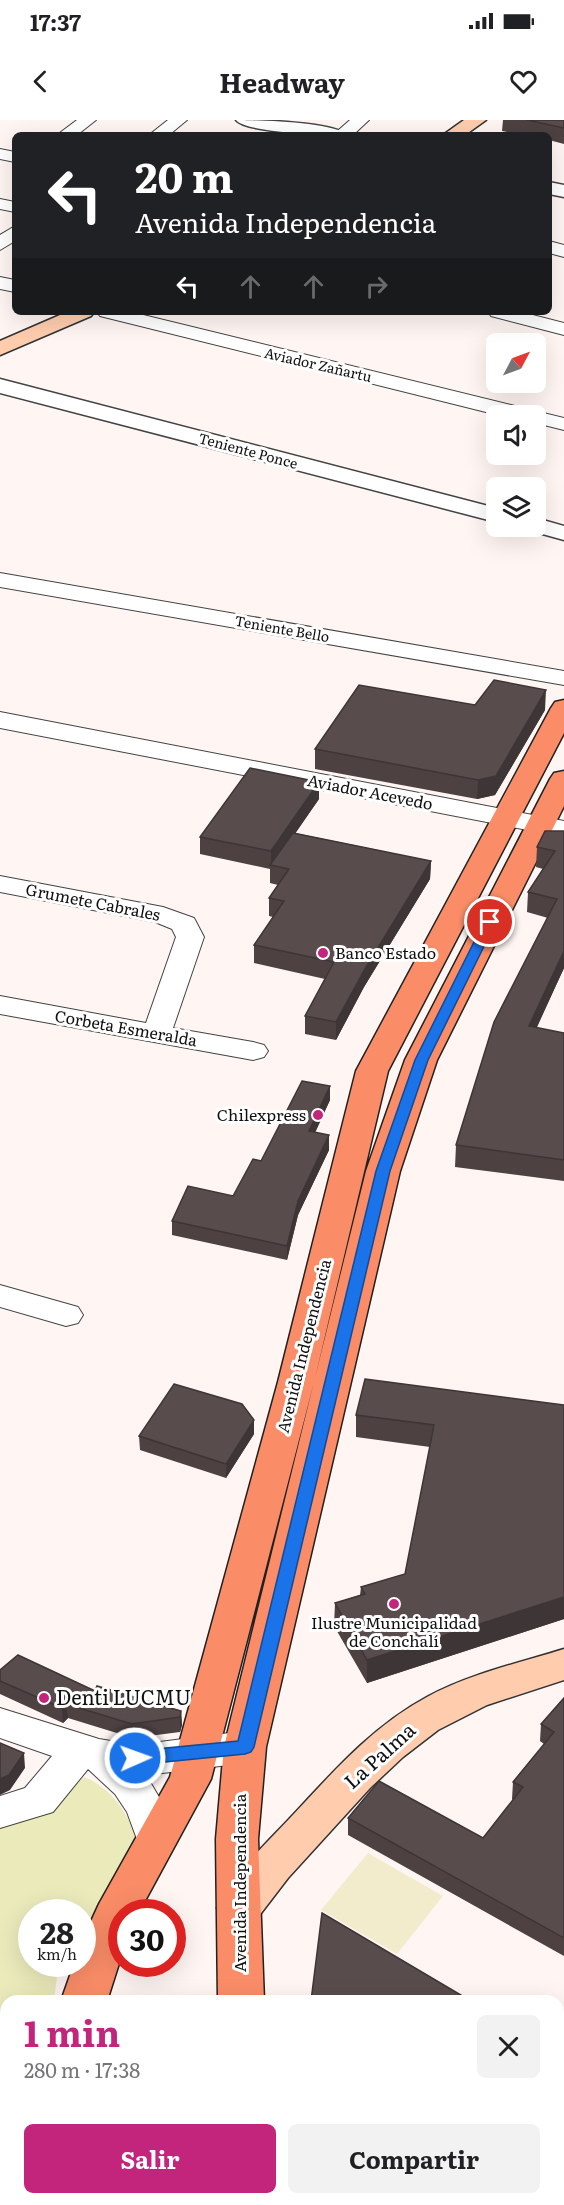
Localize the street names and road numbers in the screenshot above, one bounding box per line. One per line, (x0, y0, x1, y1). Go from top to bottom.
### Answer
street label: Aviador Zañartu (263, 342, 374, 386)
street label: Teniente Ponce (196, 427, 300, 473)
street label: Teniente Bello (233, 610, 331, 646)
street label: Aviador Acevedo (305, 767, 435, 815)
street label: Grumete Cabrales (24, 876, 162, 926)
street label: Corbeta Esmeralda (53, 1003, 200, 1051)
street label: Avenida Independencia (270, 1256, 336, 1435)
street label: La Palma (336, 1714, 421, 1795)
street label: Avenida Independencia (227, 1793, 251, 1972)

